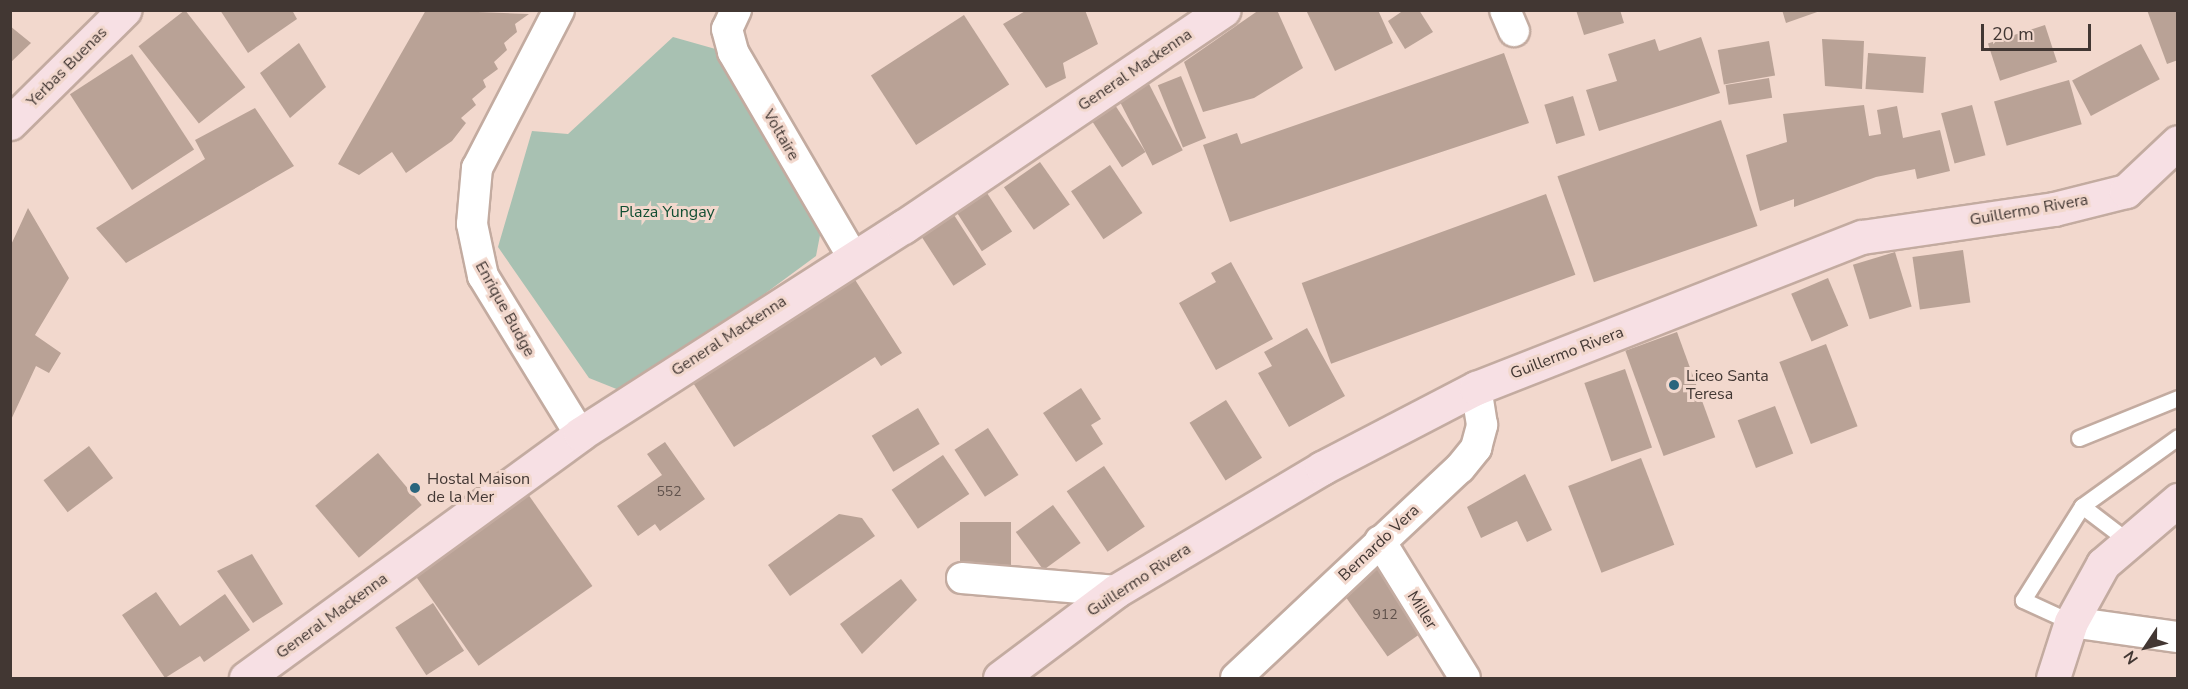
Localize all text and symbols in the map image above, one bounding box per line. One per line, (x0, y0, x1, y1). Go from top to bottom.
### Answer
scale bar (1984, 12, 2094, 50)
text: 20 m (1992, 22, 2034, 46)
street label: Yerbas Buenas (23, 23, 111, 111)
street label: General Mackenna (1074, 25, 1196, 115)
street label: Voltaire (759, 106, 803, 164)
street label: Guillermo Rivera (1968, 190, 2090, 230)
park label: Plaza Yungay (619, 202, 715, 222)
street label: Enrique Budge (471, 258, 539, 360)
street label: General Mackenna (668, 292, 790, 380)
street label: Guillermo Rivera (1508, 323, 1626, 383)
place label: Liceo Santa Teresa (1686, 366, 1769, 404)
marker: Liceo Santa Teresa (1667, 378, 1681, 392)
place label: Hostal Maison de la Mer (427, 469, 530, 507)
marker: Hostal Maison de la Mer (408, 481, 422, 495)
house number: 552 (656, 484, 682, 500)
street label: Bernardo Vera (1335, 501, 1423, 585)
street label: Guillermo Rivera (1084, 539, 1194, 621)
street label: General Mackenna (272, 569, 392, 663)
street label: Miller (1403, 588, 1441, 632)
house number: 912 (1372, 607, 1398, 623)
north arrow (2116, 617, 2176, 677)
text: N (2119, 646, 2144, 669)

